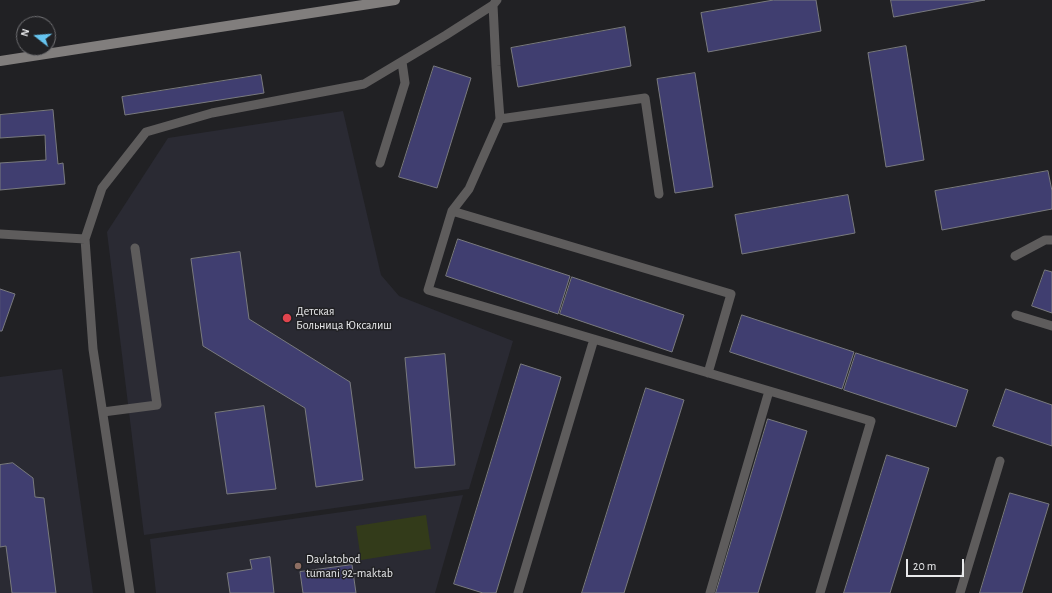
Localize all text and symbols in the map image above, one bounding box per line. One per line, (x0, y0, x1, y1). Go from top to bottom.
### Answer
north arrow (16, 16, 56, 56)
text: N (19, 27, 31, 38)
place label: Детская Больница Юксалиш (296, 304, 392, 332)
marker: Детская Больница Юксалиш (281, 312, 293, 324)
scale bar (908, 551, 966, 577)
place label: Davlatobod tumani 92-maktab (306, 552, 393, 580)
text: 20 m (913, 560, 936, 572)
marker: Davlatobod tumani 92-maktab (293, 561, 303, 571)

